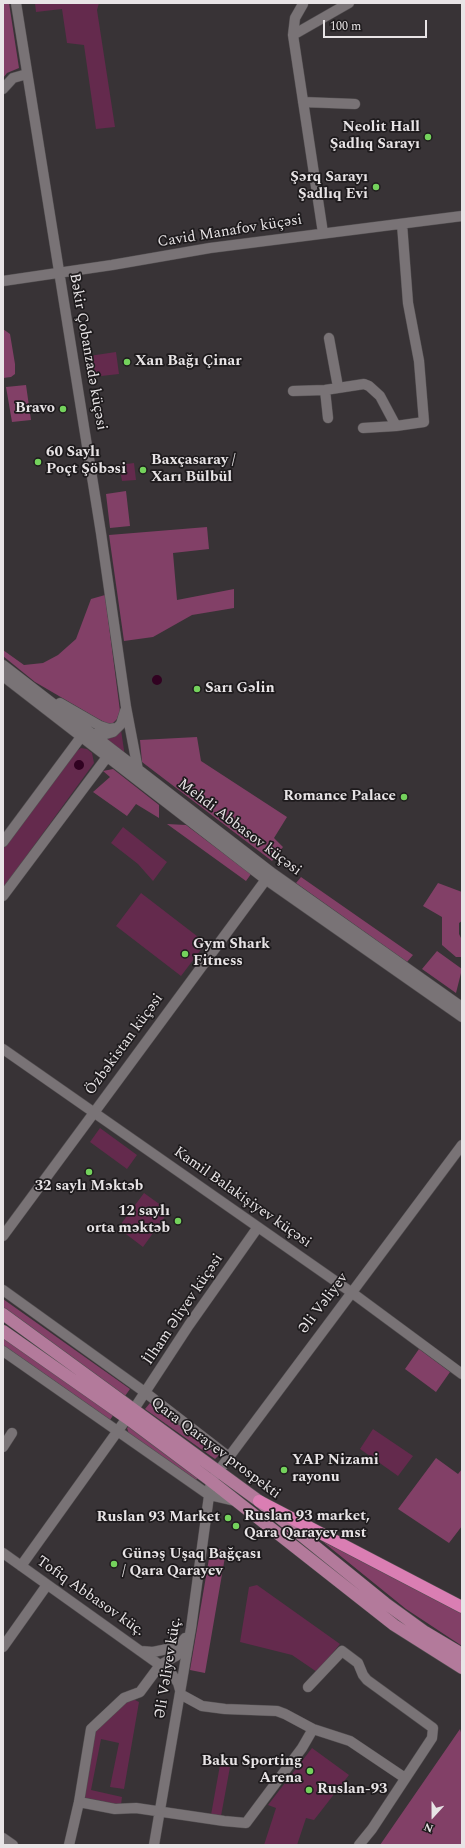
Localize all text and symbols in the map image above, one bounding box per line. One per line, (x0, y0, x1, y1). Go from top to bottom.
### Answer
scale bar (325, 12, 429, 38)
text: 100 m (330, 17, 361, 36)
place label: Neolit Hall Şadlıq Sarayı (330, 119, 420, 154)
marker: Neolit Hall Şadlıq Sarayı (423, 132, 433, 142)
place label: Şərq Sarayı Şadlıq Evi (290, 169, 368, 204)
marker: Şərq Sarayı Şadlıq Evi (371, 182, 381, 192)
street label: Cavid Manafov küçəsi (156, 212, 304, 252)
street label: Bəkir Çobanzadə küçəsi (64, 272, 110, 432)
place label: Xan Bağı Çinar (135, 353, 242, 371)
marker: Xan Bağı Çinar (122, 357, 132, 367)
place label: Bravo (15, 400, 55, 418)
marker: Bravo (58, 404, 68, 414)
place label: 60 Saylı Poçt Şöbəsi (46, 444, 126, 479)
place label: Baxçasaray / Xarı Bülbül (151, 452, 236, 487)
marker: 60 Saylı Poçt Şöbəsi (33, 457, 43, 467)
marker: Baxçasaray / Xarı Bülbül (138, 465, 148, 475)
place label: Sarı Gəlin (205, 680, 275, 698)
marker: Sarı Gəlin (192, 684, 202, 694)
street label: Mehdi Abbasov küçəsi (174, 776, 304, 880)
place label: Romance Palace (283, 788, 396, 806)
marker: Romance Palace (399, 792, 409, 802)
place label: Gym Shark Fitness (193, 936, 270, 971)
marker: Gym Shark Fitness (180, 949, 190, 959)
street label: Özbəkistan küçəsi (82, 991, 168, 1099)
street label: Kamil Balakişiyev küçəsi (170, 1144, 314, 1252)
marker: 32 saylı Məktəb (84, 1167, 94, 1177)
place label: 32 saylı Məktəb (35, 1178, 143, 1196)
place label: 12 saylı orta məktəb (87, 1203, 170, 1238)
marker: 12 saylı orta məktəb (173, 1216, 183, 1226)
street label: İlham Əliyev küçəsi (140, 1251, 228, 1369)
street label: Əli Vəliyev (295, 1270, 353, 1338)
street label: Qara Qarayev prospekti (147, 1394, 283, 1504)
place label: YAP Nizami rayonu (292, 1452, 379, 1487)
marker: YAP Nizami rayonu (279, 1465, 289, 1475)
place label: Ruslan 93 market, Qara Qarayev mst (244, 1508, 370, 1543)
place label: Ruslan 93 Market (97, 1509, 220, 1527)
marker: Ruslan 93 Market (223, 1513, 233, 1523)
marker: Ruslan 93 market, Qara Qarayev mst (231, 1521, 241, 1531)
place label: Günəş Uşaq Bağçası / Qara Qarayev (122, 1546, 261, 1581)
street label: Tofiq Abbasov küç. (33, 1553, 147, 1641)
marker: Günəş Uşaq Bağçası / Qara Qarayev (109, 1559, 119, 1569)
street label: Əli Vəliyev küç. (152, 1616, 186, 1720)
place label: Baku Sporting Arena (202, 1753, 302, 1788)
marker: Baku Sporting Arena (305, 1766, 315, 1776)
place label: Ruslan-93 (317, 1781, 387, 1799)
marker: Ruslan-93 (304, 1785, 314, 1795)
north arrow (413, 1796, 453, 1836)
text: N (421, 1818, 436, 1837)

